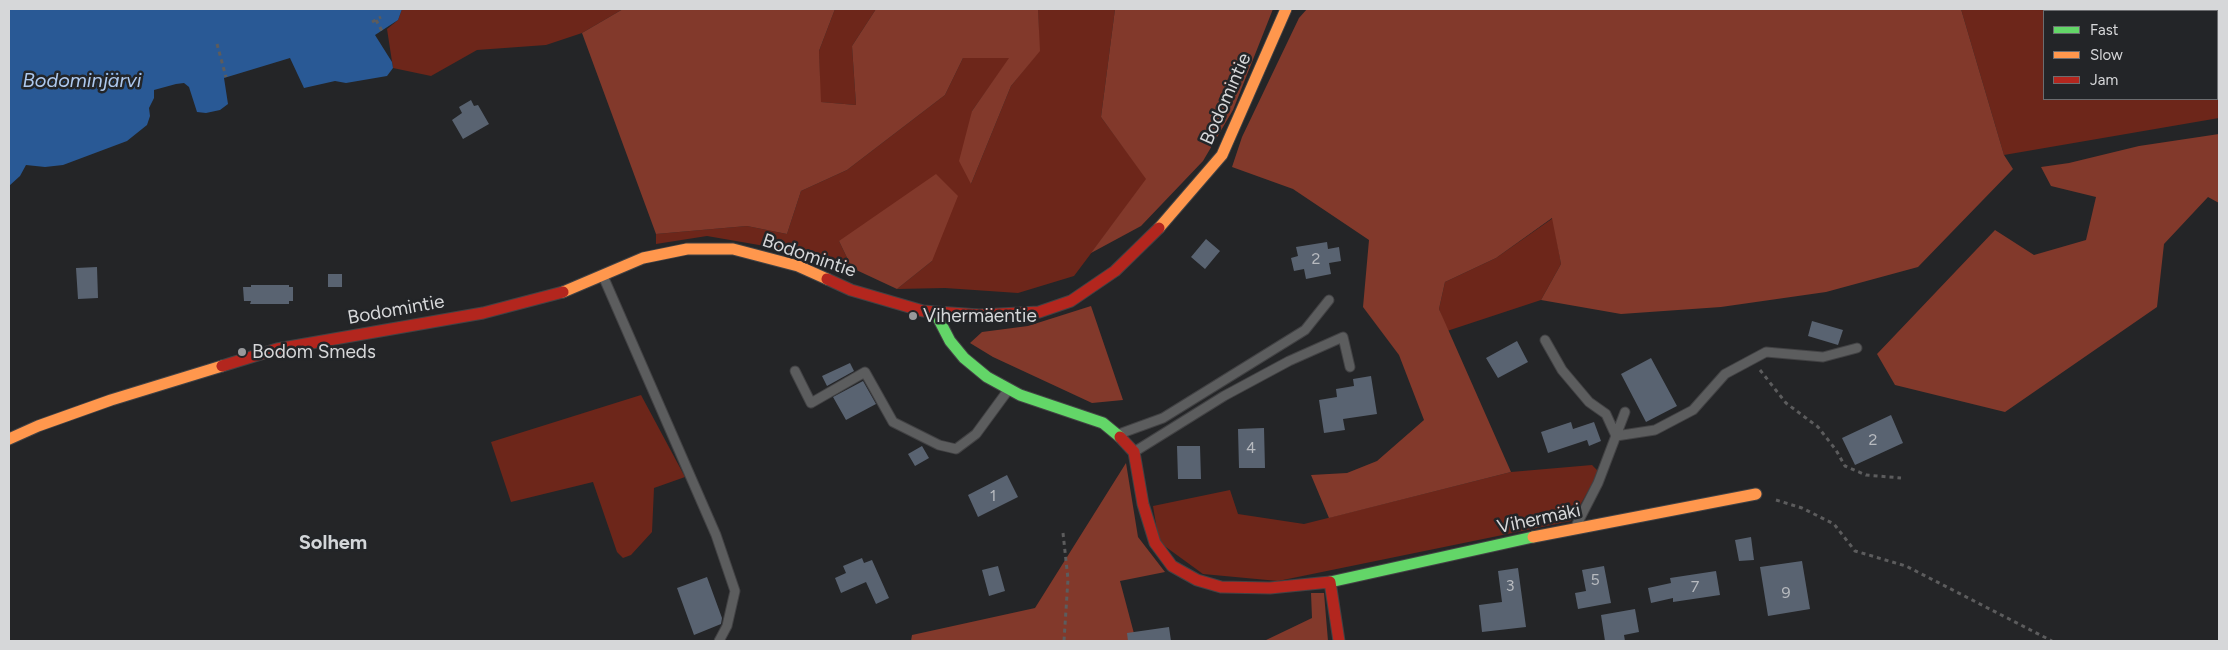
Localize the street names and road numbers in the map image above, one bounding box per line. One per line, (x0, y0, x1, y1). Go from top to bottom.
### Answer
street label: Bodomintie (1196, 50, 1256, 148)
street label: Bodomintie (759, 229, 859, 283)
street label: Bodomintie (346, 290, 446, 330)
street label: Vihermäki (1495, 499, 1583, 539)

